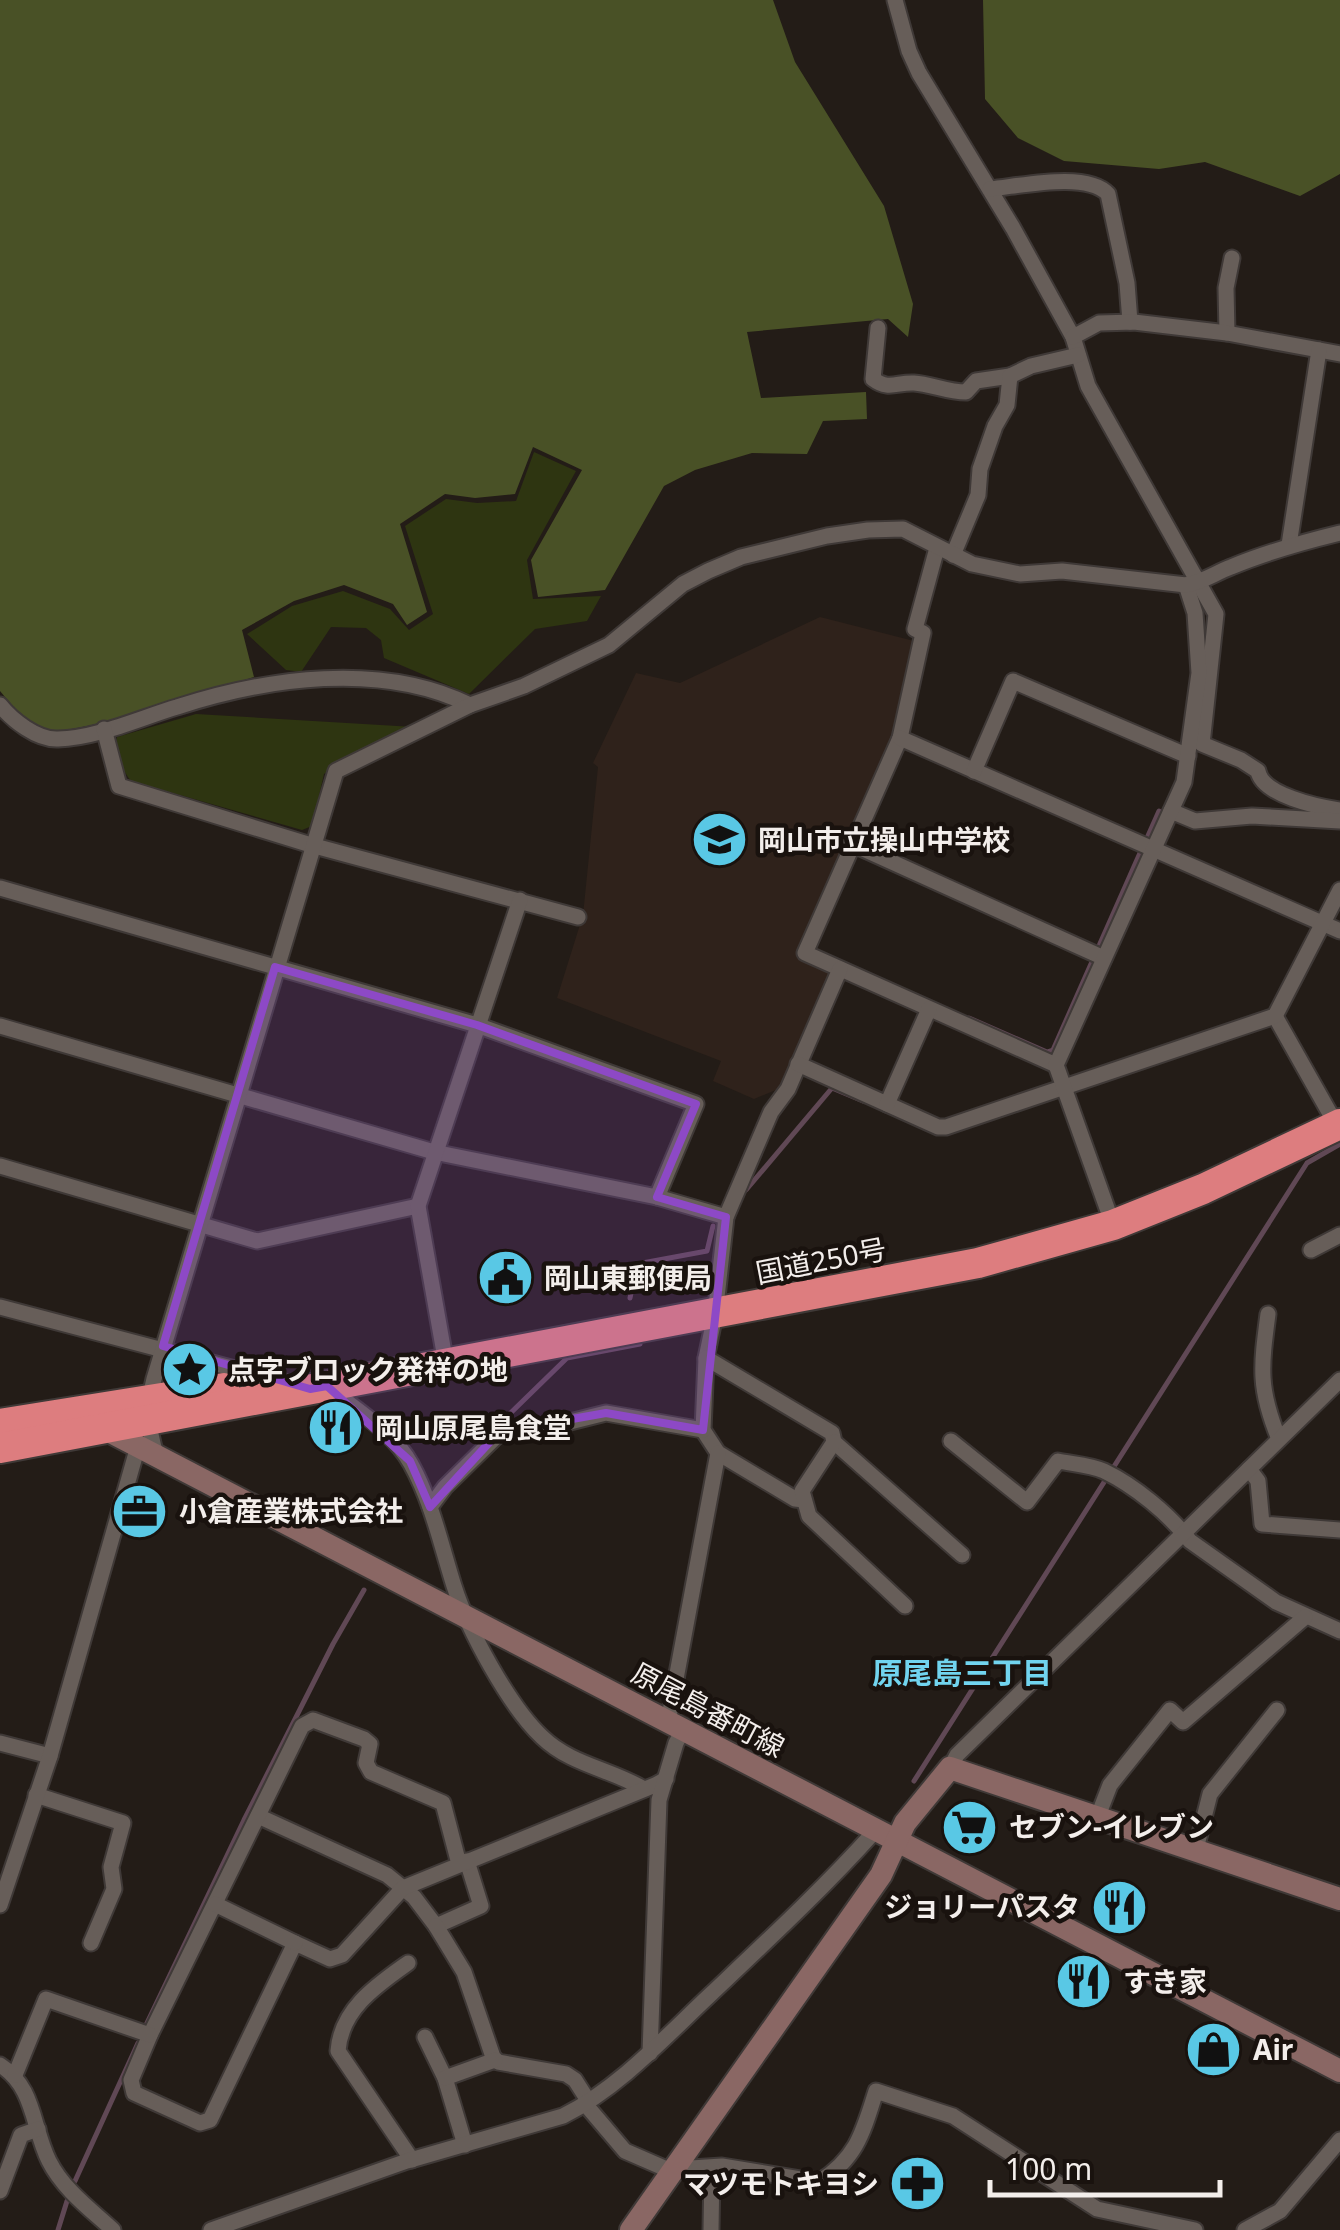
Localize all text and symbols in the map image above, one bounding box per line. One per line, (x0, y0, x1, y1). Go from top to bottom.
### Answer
school or university icon: 岡山市立操山中学校 (689, 810, 749, 870)
place label: 岡山市立操山中学校 (758, 820, 1010, 858)
street label: 国道250号 (752, 1229, 889, 1291)
public building icon: 岡山東郵便局 (475, 1248, 535, 1308)
place label: 岡山東郵便局 (544, 1258, 712, 1296)
place icon: 点字ブロック発祥の地 (159, 1340, 219, 1400)
place label: 点字ブロック発祥の地 (228, 1350, 508, 1388)
restaurant icon: 岡山原尾島食堂 (306, 1398, 366, 1458)
place label: 岡山原尾島食堂 (375, 1408, 571, 1446)
office icon: 小倉産業株式会社 (110, 1481, 170, 1541)
place label: 小倉産業株式会社 (179, 1491, 403, 1529)
district label: 原尾島三丁目 (872, 1652, 1052, 1693)
street label: 原尾島番町線 (625, 1653, 792, 1765)
supermarket icon: セブン-イレブン (940, 1797, 1000, 1857)
place label: セブン-イレブン (1009, 1807, 1214, 1845)
restaurant icon: ジョリーパスタ (1089, 1877, 1149, 1937)
place label: ジョリーパスタ (884, 1887, 1080, 1925)
restaurant icon: すき家 (1054, 1952, 1114, 2012)
place label: すき家 (1123, 1962, 1207, 2000)
shop icon: Air (1184, 2020, 1244, 2080)
place label: Air (1253, 2030, 1294, 2068)
scale bar (990, 2135, 1220, 2197)
text: 100 m (1005, 2148, 1092, 2189)
pharmacy icon: マツモトキヨシ (888, 2154, 948, 2214)
place label: マツモトキヨシ (683, 2164, 879, 2202)

